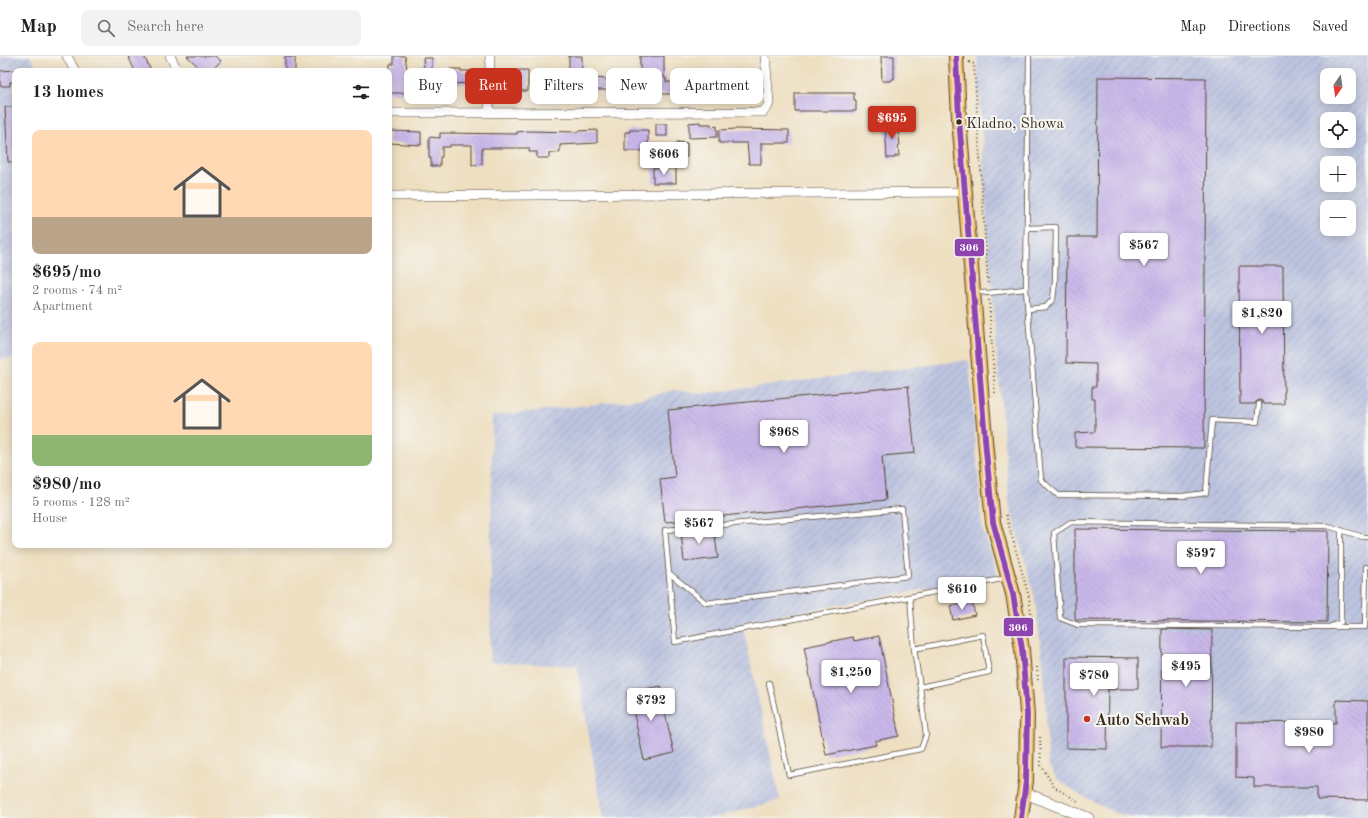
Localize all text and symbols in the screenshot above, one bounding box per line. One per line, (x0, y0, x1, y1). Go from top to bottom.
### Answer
search box (81, 10, 361, 46)
icon: search (95, 17, 117, 39)
text: Map (20, 18, 57, 37)
text: Search here (127, 20, 204, 35)
text: Map (1180, 20, 1206, 34)
text: Directions (1228, 20, 1290, 34)
text: Saved (1312, 20, 1348, 34)
chip: Buy (404, 68, 457, 104)
chip: Rent (465, 68, 522, 104)
chip: Filters (530, 68, 598, 104)
chip: New (606, 68, 662, 104)
chip: Apartment (670, 68, 763, 104)
north arrow (1320, 68, 1356, 104)
map controls (1320, 68, 1356, 236)
icon: filters (350, 81, 372, 103)
text: 13 homes (32, 84, 104, 101)
pin: $695 (868, 106, 916, 140)
text: $695 (877, 112, 907, 125)
button: locate (1320, 112, 1356, 148)
marker: Kladno, Showa (954, 117, 964, 127)
place label: Kladno, Showa (966, 117, 1064, 132)
pin: $606 (640, 142, 688, 176)
text: $606 (649, 148, 679, 161)
icon: home (166, 156, 238, 228)
button: + (1320, 156, 1356, 192)
button: − (1320, 200, 1356, 236)
pin: $567 (1120, 233, 1168, 267)
line badge: 306 (954, 238, 985, 257)
text: $567 (1129, 239, 1159, 252)
text: 306 (959, 243, 979, 254)
text: $695/mo (32, 264, 101, 281)
text: 2 rooms · 74 m² (32, 284, 122, 297)
text: Apartment (32, 300, 93, 313)
pin: $1,820 (1229, 301, 1295, 335)
text: $1,820 (1241, 307, 1283, 320)
icon: home (166, 368, 238, 440)
pin: $968 (760, 420, 808, 454)
text: $968 (769, 426, 799, 439)
text: $980/mo (32, 476, 101, 493)
text: 5 rooms · 128 m² (32, 496, 130, 509)
pin: $567 (675, 511, 723, 545)
text: House (32, 512, 67, 525)
text: $567 (684, 517, 714, 530)
pin: $597 (1177, 541, 1225, 575)
text: $597 (1186, 547, 1216, 560)
pin: $610 (938, 577, 986, 611)
text: $610 (947, 583, 977, 596)
line badge: 306 (1003, 617, 1034, 637)
text: 306 (1008, 623, 1028, 634)
pin: $495 (1162, 654, 1210, 688)
pin: $1,250 (818, 660, 884, 694)
text: $495 (1171, 660, 1201, 673)
pin: $780 (1070, 663, 1118, 697)
text: $1,250 (830, 666, 872, 679)
text: $780 (1079, 669, 1109, 682)
pin: $792 (627, 688, 675, 722)
text: $792 (636, 694, 666, 707)
place label: Auto Schwab (1095, 713, 1189, 729)
marker: Auto Schwab (1082, 714, 1092, 724)
pin: $980 (1285, 720, 1333, 754)
text: $980 (1294, 726, 1324, 739)

